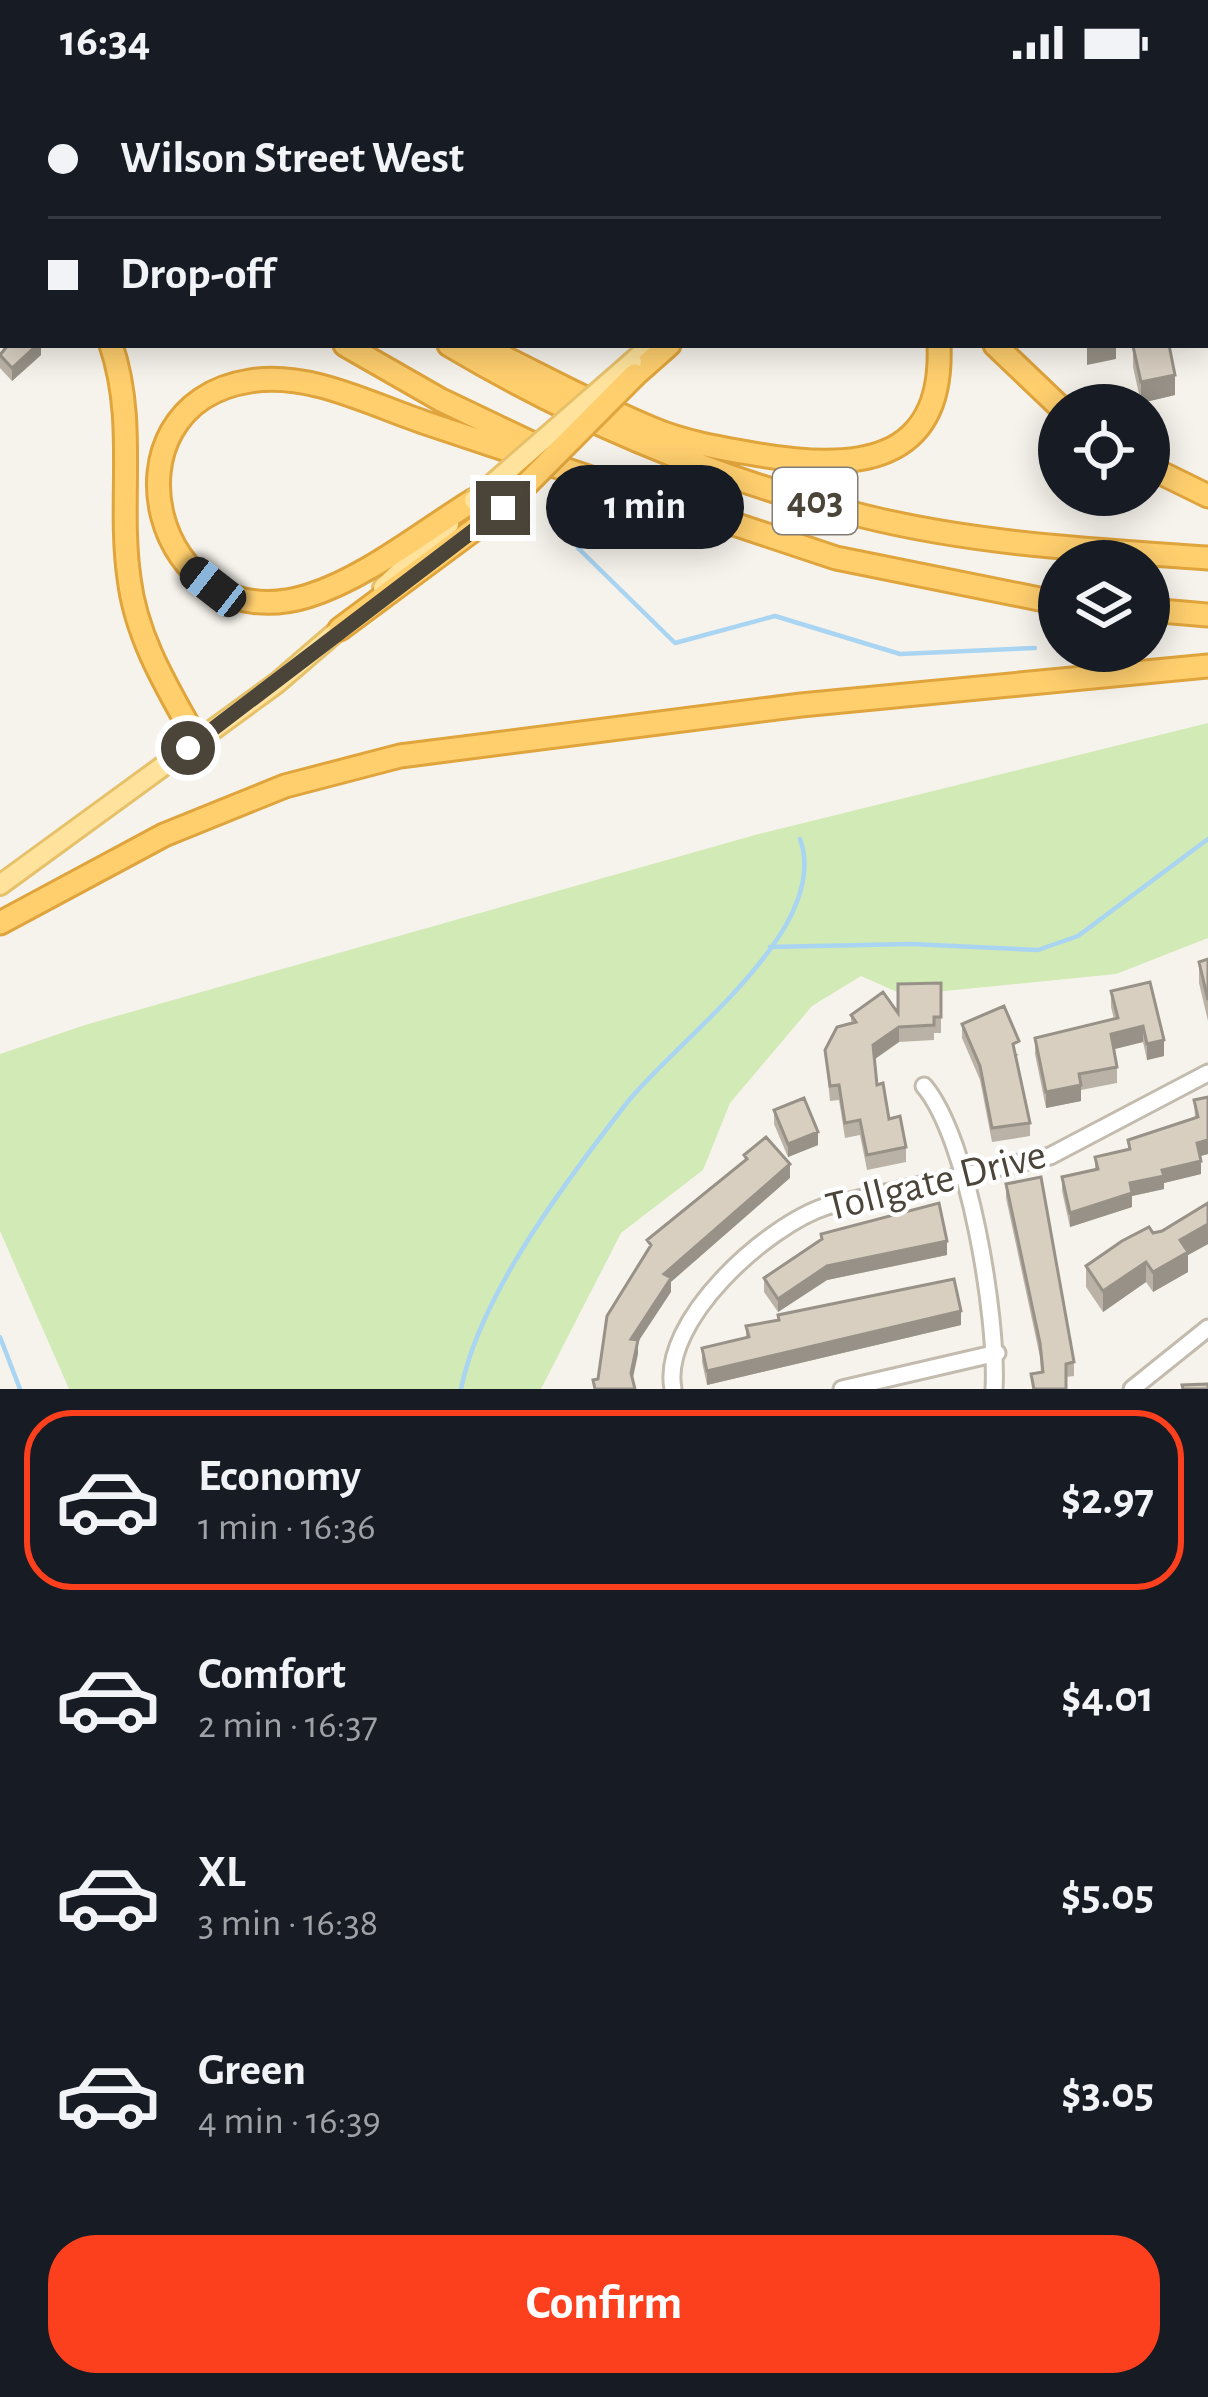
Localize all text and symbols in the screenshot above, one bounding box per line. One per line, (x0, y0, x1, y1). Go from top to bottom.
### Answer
text: 16:34 (60, 19, 150, 64)
text: Wilson Street West (120, 136, 464, 181)
text: Drop-off (120, 252, 275, 297)
map controls (1038, 384, 1170, 672)
button: locate (1038, 384, 1170, 516)
callout: 1 min (545, 466, 743, 550)
road number: 403 (773, 468, 857, 534)
route end (476, 481, 530, 535)
text: 1 min (604, 487, 686, 526)
button: layers (1038, 540, 1170, 672)
car (174, 551, 252, 623)
route start (161, 721, 215, 775)
street label: Tollgate Drive (822, 1133, 1050, 1229)
icon: car (54, 1446, 162, 1554)
text: Economy (198, 1454, 361, 1499)
text: $2.97 (1061, 1477, 1154, 1522)
text: 1 min · 16:36 (198, 1508, 376, 1547)
icon: car (54, 1644, 162, 1752)
text: Comfort (198, 1652, 346, 1697)
text: $4.01 (1061, 1675, 1154, 1720)
text: 2 min · 16:37 (198, 1706, 378, 1745)
icon: car (54, 1842, 162, 1950)
text: XL (198, 1850, 246, 1895)
text: $5.05 (1061, 1873, 1154, 1918)
text: 3 min · 16:38 (198, 1904, 378, 1943)
icon: car (54, 2040, 162, 2148)
text: Green (198, 2048, 306, 2093)
text: $3.05 (1061, 2071, 1154, 2116)
text: 4 min · 16:39 (198, 2102, 381, 2141)
button: Confirm (48, 2235, 1160, 2373)

